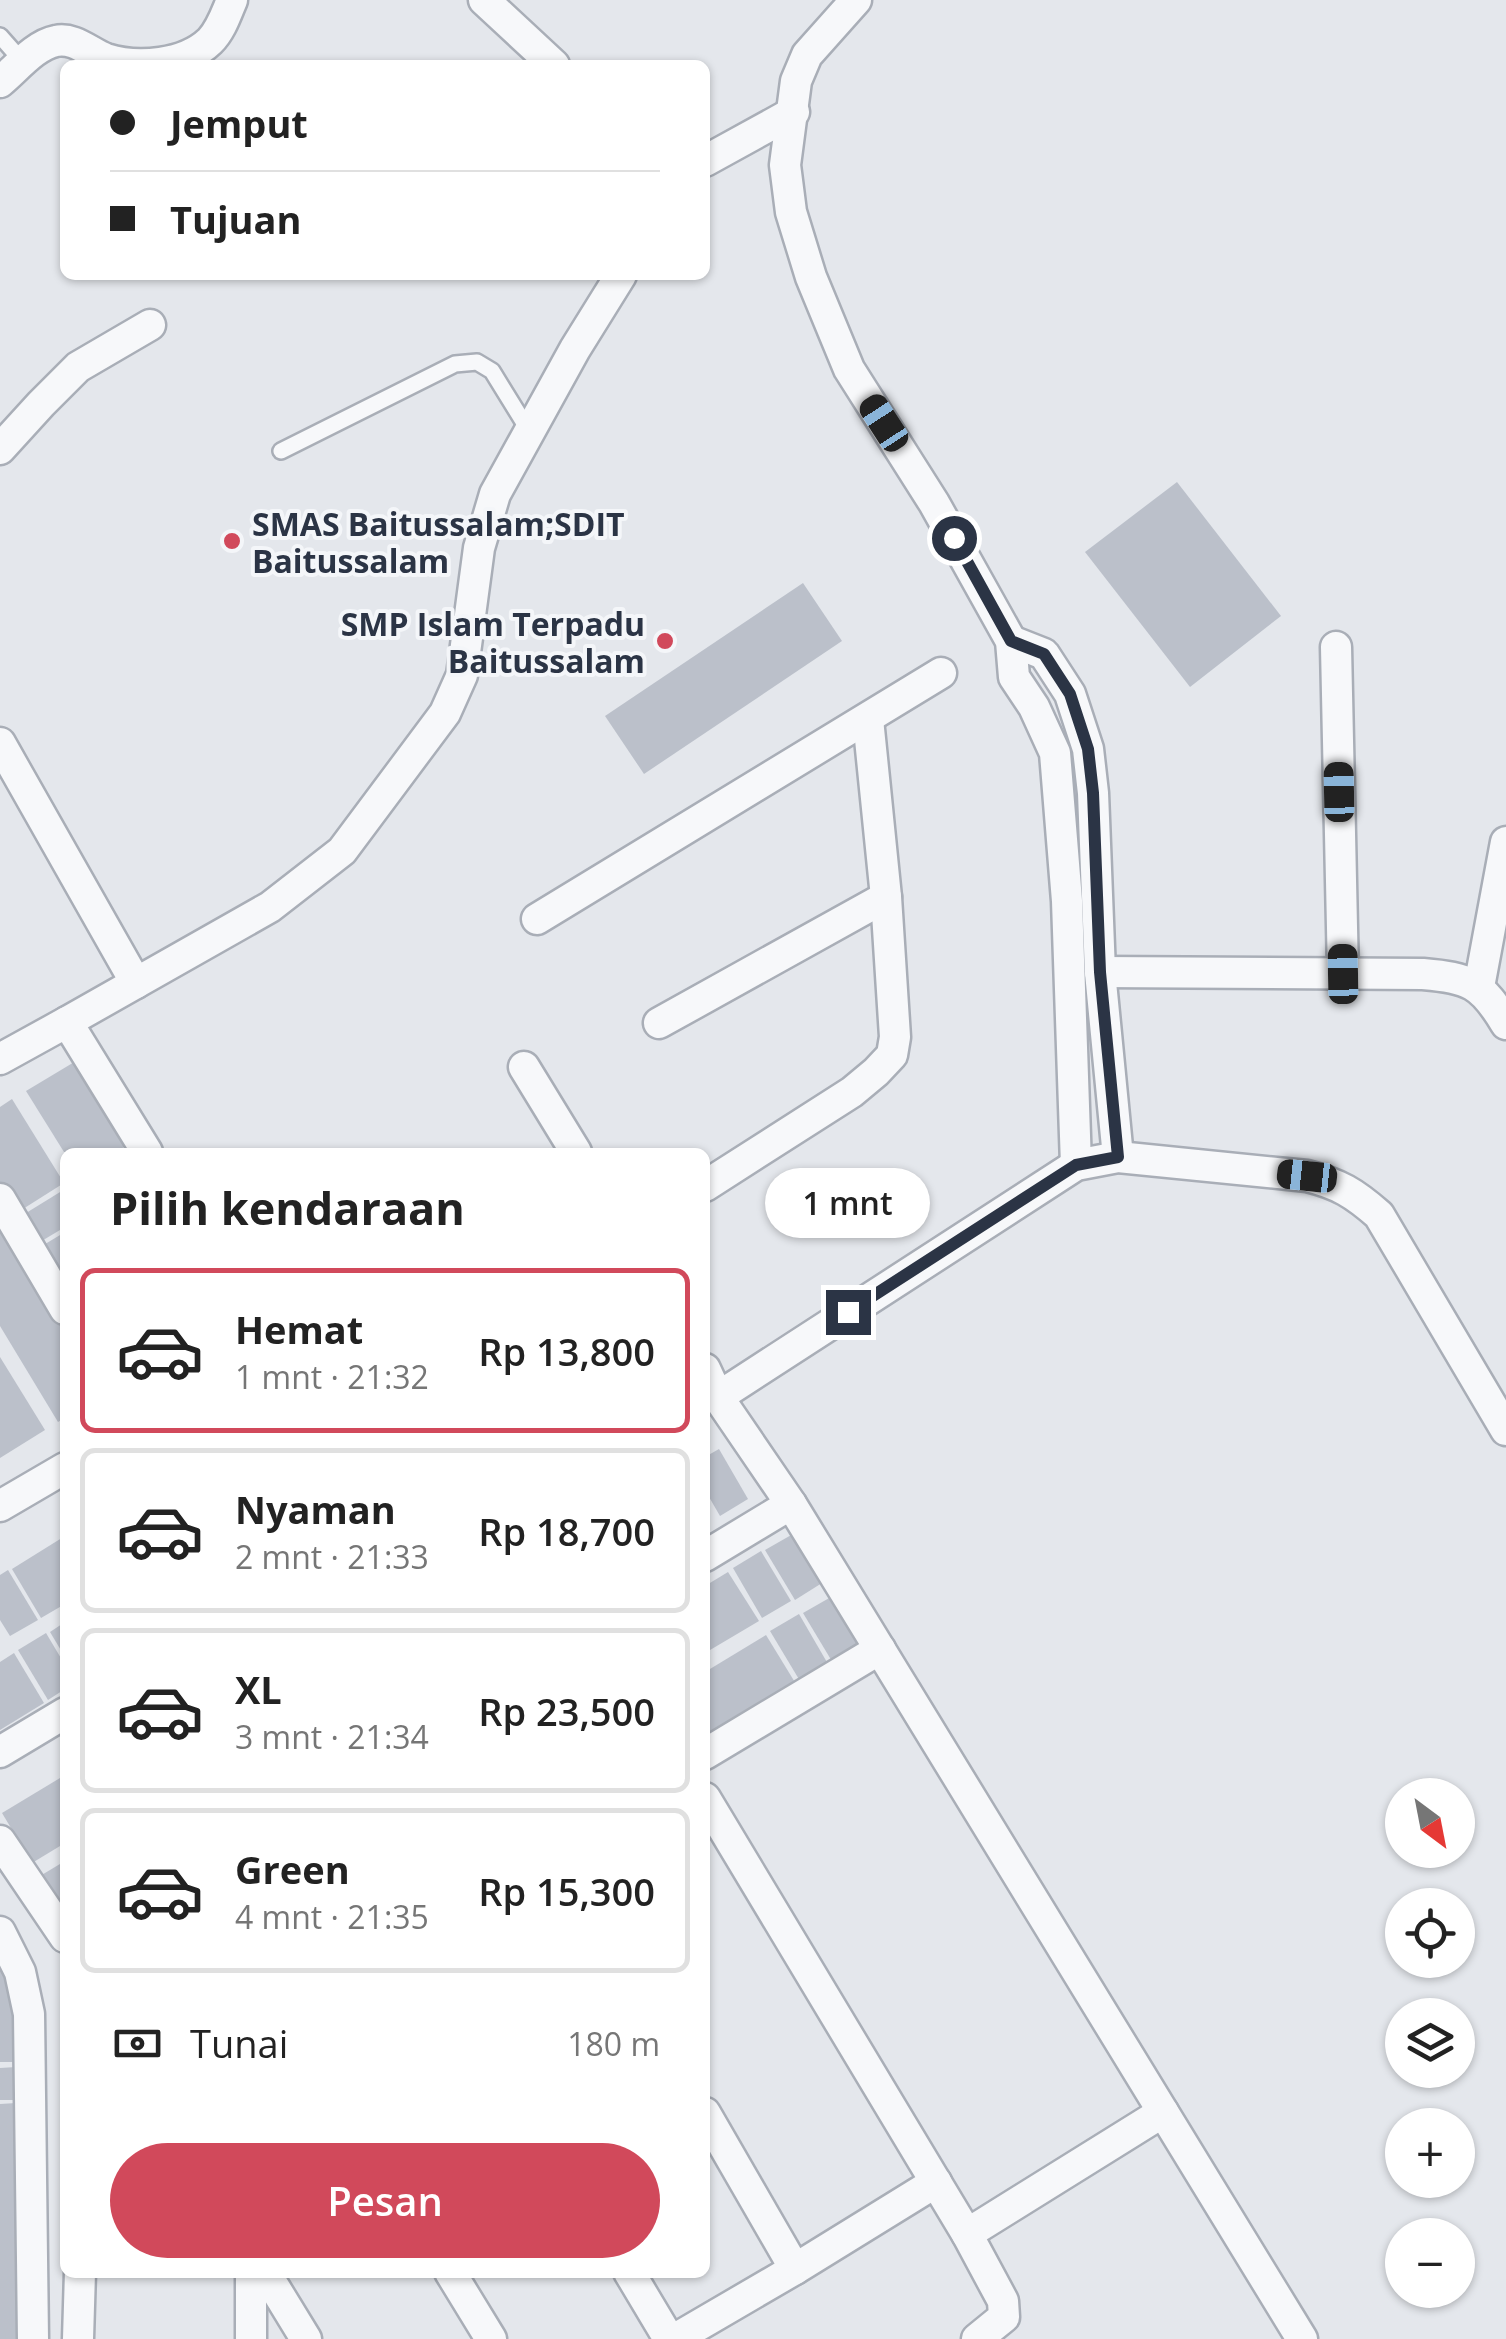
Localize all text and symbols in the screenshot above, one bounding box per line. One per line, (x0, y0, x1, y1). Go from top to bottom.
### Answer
text: Jemput (170, 97, 308, 149)
text: Tujuan (170, 193, 301, 245)
car (855, 390, 913, 456)
place label: SMAS Baitussalam;SDIT Baitussalam (252, 502, 625, 582)
route start (932, 516, 977, 561)
marker: SMAS Baitussalam;SDIT Baitussalam (221, 530, 243, 552)
place label: SMP Islam Terpadu Baitussalam (341, 602, 645, 682)
marker: SMP Islam Terpadu Baitussalam (654, 630, 676, 652)
car (1323, 762, 1355, 822)
car (1327, 944, 1359, 1004)
car (1276, 1158, 1338, 1194)
callout: 1 mnt (766, 1167, 930, 1237)
text: Pilih kendaraan (110, 1177, 465, 1238)
text: 1 mnt (802, 1181, 893, 1224)
route end (826, 1290, 871, 1335)
text: Hemat (235, 1303, 363, 1355)
icon: car (115, 1306, 205, 1396)
text: Rp 13,800 (478, 1325, 655, 1377)
text: 1 mnt · 21:32 (235, 1355, 429, 1398)
text: Nyaman (235, 1483, 396, 1535)
icon: car (115, 1486, 205, 1576)
text: Rp 18,700 (478, 1505, 655, 1557)
text: 2 mnt · 21:33 (235, 1535, 429, 1578)
text: XL (235, 1663, 282, 1715)
icon: car (115, 1666, 205, 1756)
text: Rp 23,500 (478, 1685, 655, 1737)
text: 3 mnt · 21:34 (235, 1715, 429, 1758)
north arrow (1385, 1778, 1475, 1868)
map controls (1385, 1778, 1475, 2308)
text: Green (235, 1843, 350, 1895)
icon: car (115, 1846, 205, 1936)
text: Rp 15,300 (478, 1865, 655, 1917)
button: locate (1385, 1888, 1475, 1978)
text: 4 mnt · 21:35 (235, 1895, 429, 1938)
button: layers (1385, 1998, 1475, 2088)
icon: cash (110, 2016, 165, 2071)
text: Tunai (190, 2017, 288, 2069)
text: 180 m (567, 2022, 660, 2065)
button: + (1385, 2108, 1475, 2198)
button: Pesan (110, 2143, 660, 2258)
button: − (1385, 2218, 1475, 2308)

